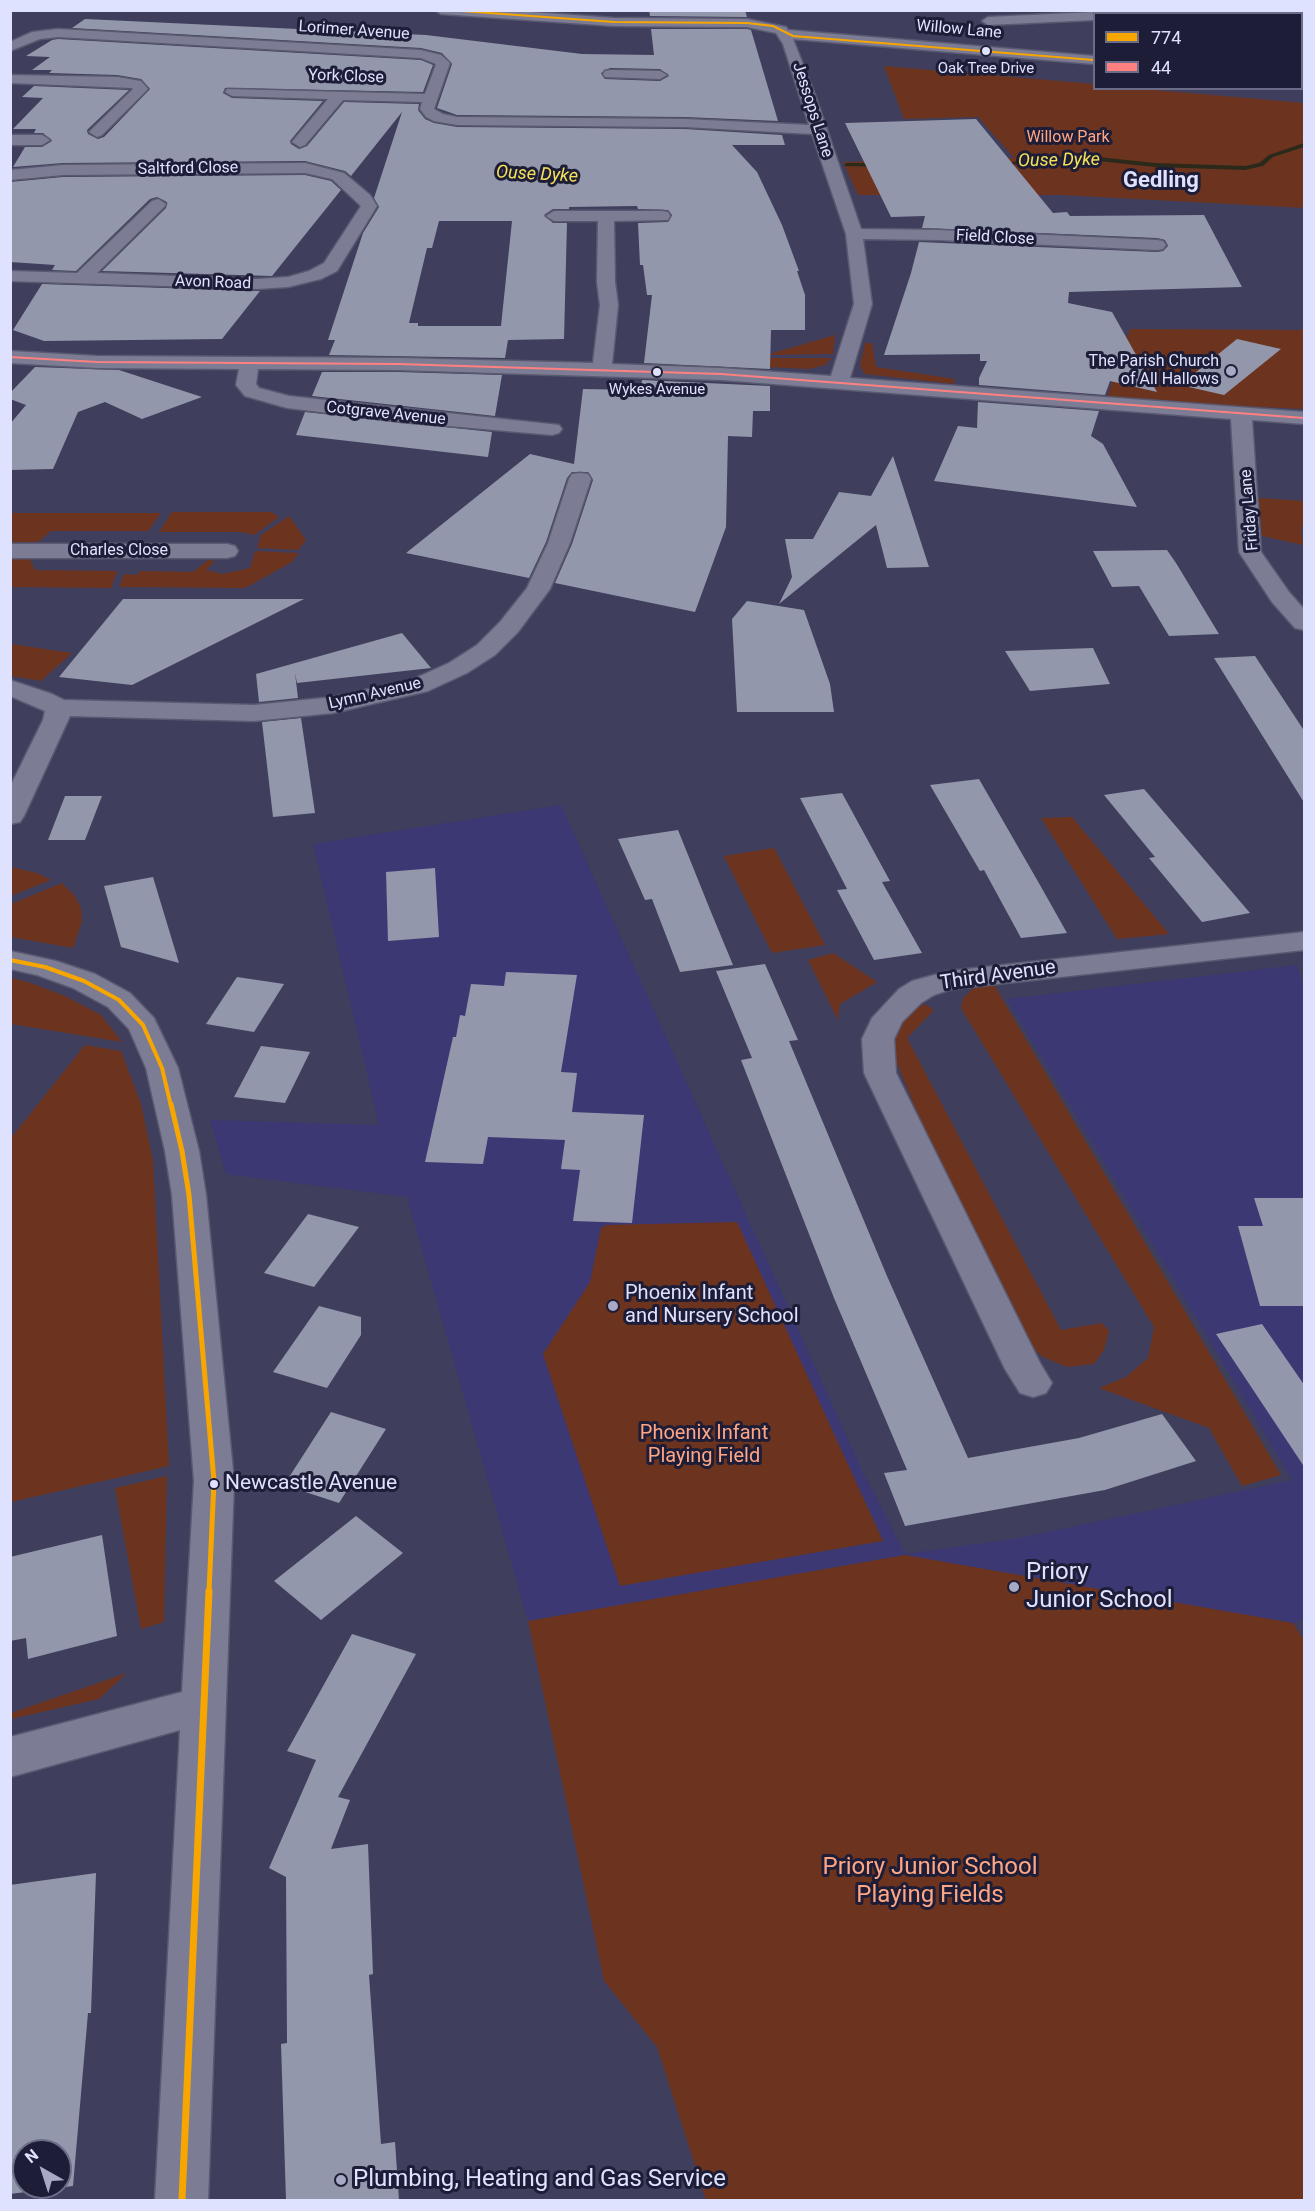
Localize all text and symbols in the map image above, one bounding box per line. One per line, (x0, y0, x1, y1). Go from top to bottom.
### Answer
legend (1093, 12, 1303, 90)
street label: Willow Lane (916, 17, 1002, 43)
street label: Lorimer Avenue (298, 18, 410, 44)
text: 774 (1151, 27, 1181, 48)
marker: Oak Tree Drive (980, 45, 992, 57)
text: 44 (1151, 57, 1171, 78)
street label: Jessops Lane (788, 60, 836, 160)
place label: Oak Tree Drive (938, 60, 1034, 78)
street label: York Close (308, 66, 384, 88)
park label: Willow Park (1026, 128, 1110, 148)
water label: Ouse Dyke (1018, 149, 1100, 173)
street label: Saltford Close (138, 159, 238, 179)
water label: Ouse Dyke (496, 162, 578, 188)
district label: Gedling (1123, 168, 1199, 194)
street label: Field Close (955, 226, 1035, 250)
street label: Avon Road (175, 272, 251, 294)
place label: The Parish Church of All Hallows (1089, 352, 1219, 390)
marker: The Parish Church of All Hallows (1224, 364, 1238, 378)
marker: Wykes Avenue (651, 366, 663, 378)
place label: Wykes Avenue (609, 381, 705, 399)
street label: Cotgrave Avenue (325, 398, 447, 430)
street label: Friday Lane (1237, 468, 1263, 552)
street label: Charles Close (70, 541, 168, 561)
street label: Lymn Avenue (327, 674, 423, 714)
street label: Third Avenue (939, 956, 1057, 996)
place label: Phoenix Infant and Nursery School (625, 1282, 799, 1329)
marker: Phoenix Infant and Nursery School (606, 1299, 620, 1313)
park label: Phoenix Infant Playing Field (640, 1422, 768, 1469)
place label: Newcastle Avenue (225, 1471, 397, 1497)
marker: Newcastle Avenue (208, 1478, 220, 1490)
place label: Priory Junior School (1026, 1559, 1173, 1615)
marker: Priory Junior School (1007, 1580, 1021, 1594)
park label: Priory Junior School Playing Fields (822, 1854, 1038, 1910)
north arrow (12, 2139, 72, 2199)
text: N (21, 2145, 42, 2167)
place label: Plumbing, Heating and Gas Service (353, 2166, 726, 2194)
marker: Plumbing, Heating and Gas Service (334, 2173, 348, 2187)

